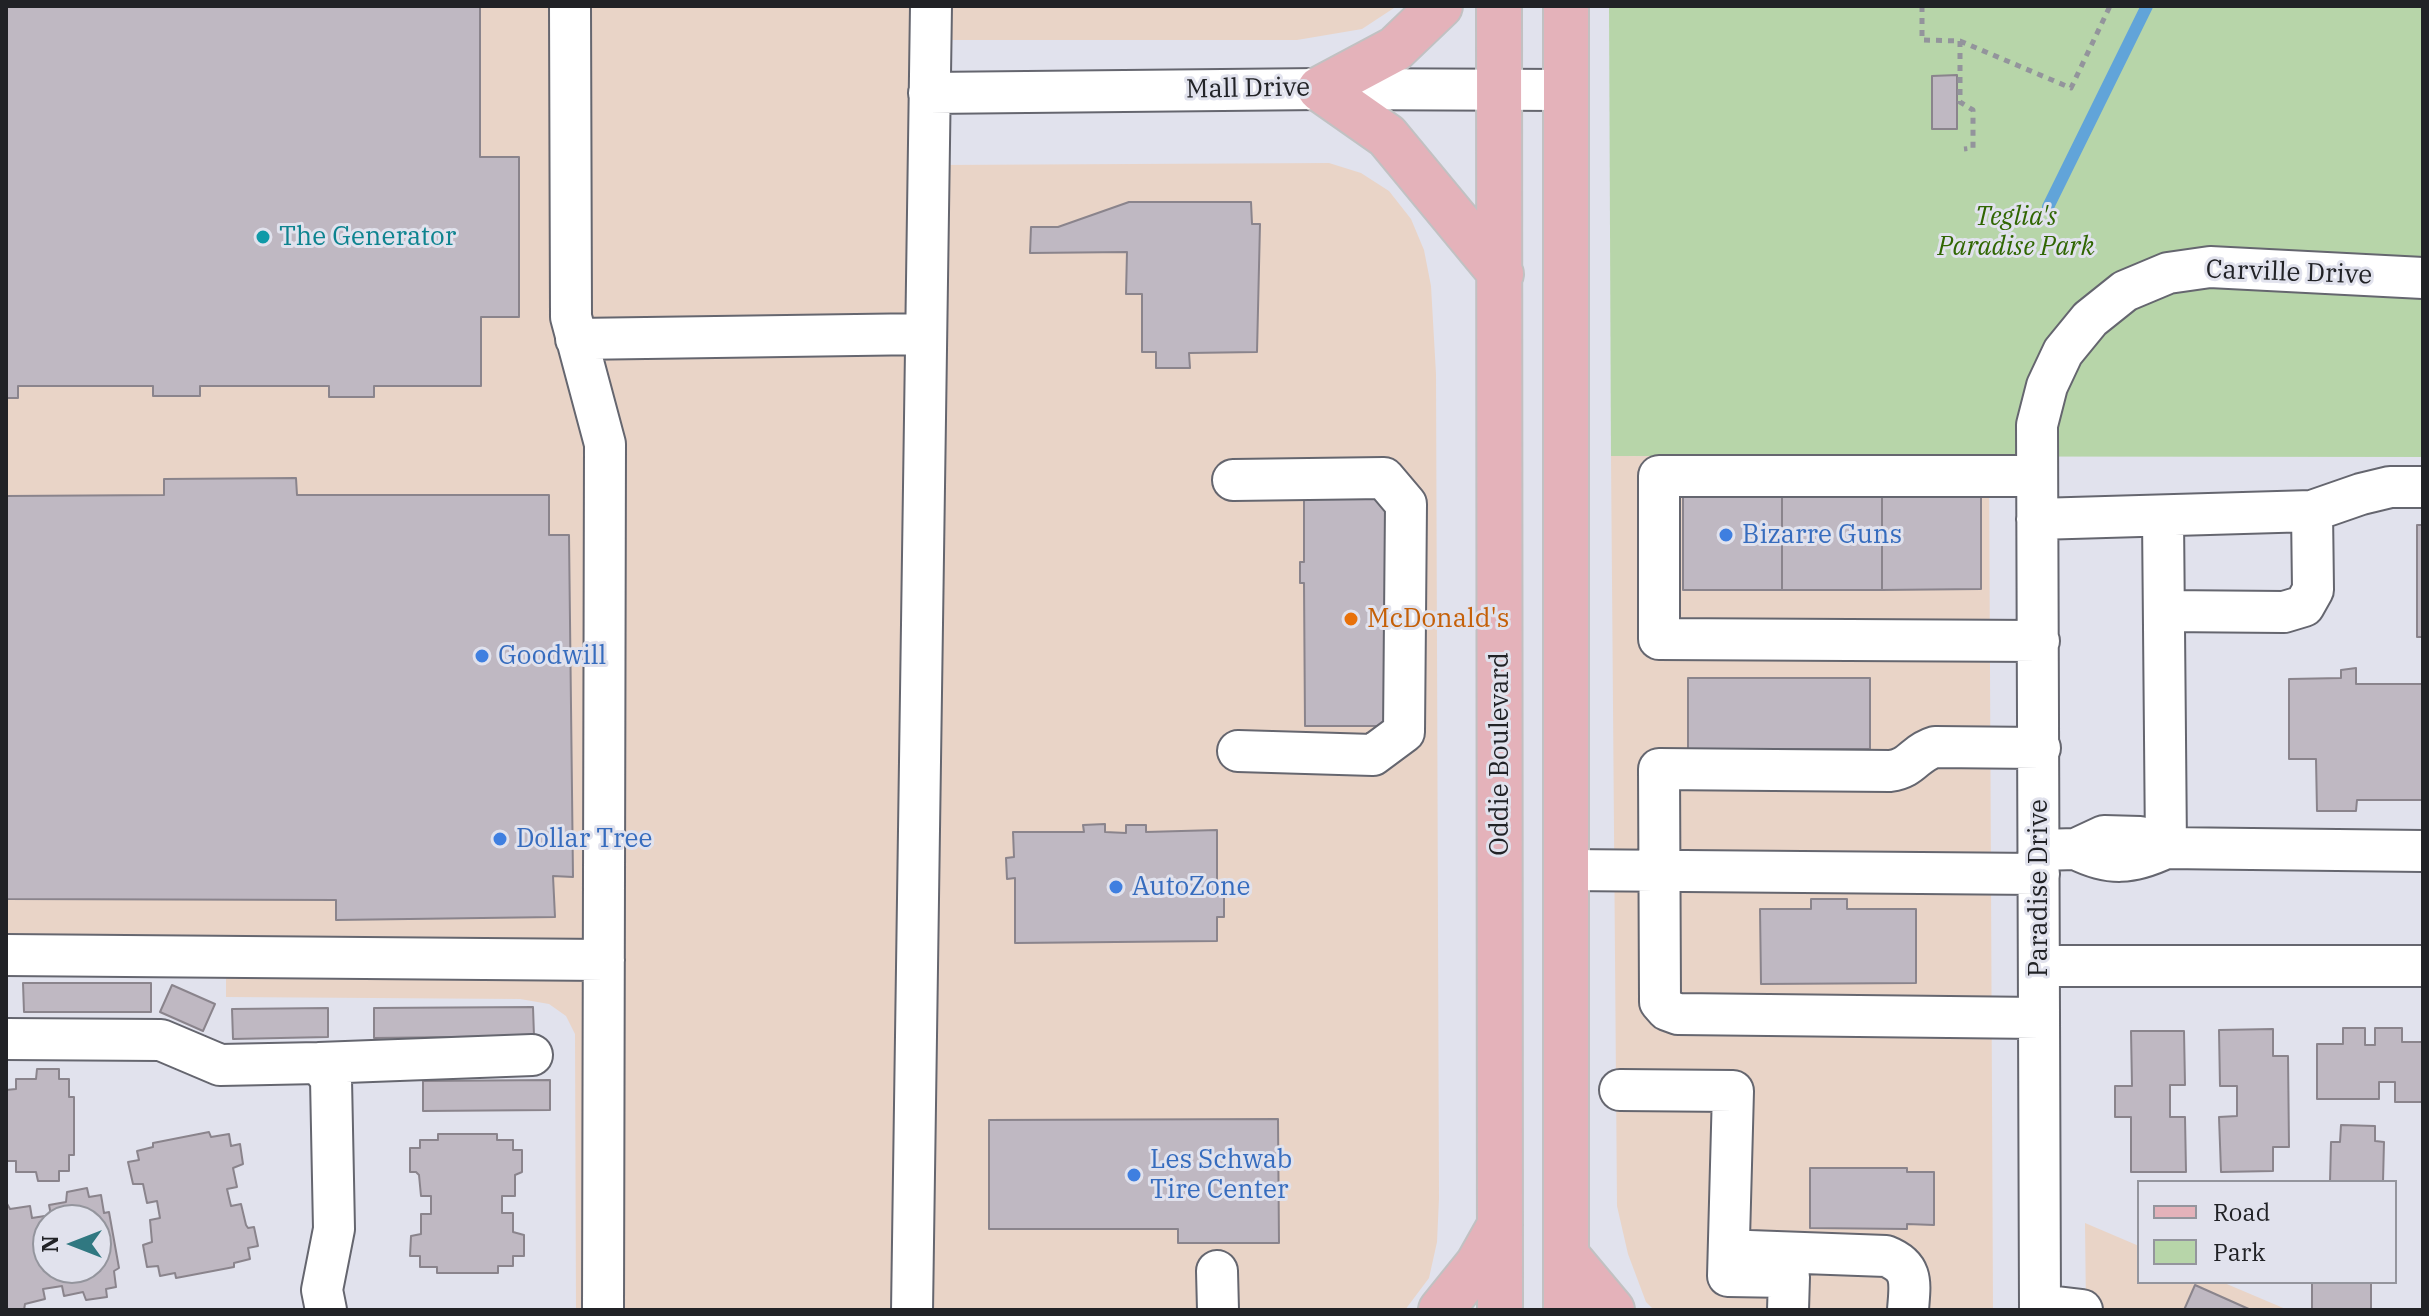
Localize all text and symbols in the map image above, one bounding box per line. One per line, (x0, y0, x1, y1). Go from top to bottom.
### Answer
street label: Mall Drive (1186, 72, 1310, 106)
park label: Teglia's Paradise Park (1938, 201, 2094, 262)
place label: The Generator (279, 221, 456, 253)
marker: The Generator (254, 228, 272, 246)
street label: Carville Drive (2205, 255, 2373, 291)
place label: Bizarre Guns (1742, 519, 1902, 551)
marker: Bizarre Guns (1717, 526, 1735, 544)
place label: McDonald's (1367, 603, 1509, 635)
marker: McDonald's (1342, 610, 1360, 628)
place label: Goodwill (498, 640, 606, 672)
marker: Goodwill (473, 647, 491, 665)
street label: Oddie Boulevard (1484, 652, 1516, 856)
street label: Paradise Drive (2023, 799, 2055, 977)
place label: Dollar Tree (516, 823, 652, 855)
marker: Dollar Tree (491, 830, 509, 848)
place label: AutoZone (1132, 871, 1250, 903)
marker: AutoZone (1107, 878, 1125, 896)
place label: Les Schwab Tire Center (1150, 1144, 1292, 1206)
marker: Les Schwab Tire Center (1125, 1166, 1143, 1184)
legend (2137, 1180, 2397, 1284)
text: Road (2213, 1196, 2270, 1228)
north arrow (32, 1204, 112, 1284)
text: N (35, 1235, 64, 1253)
text: Park (2213, 1236, 2265, 1268)

